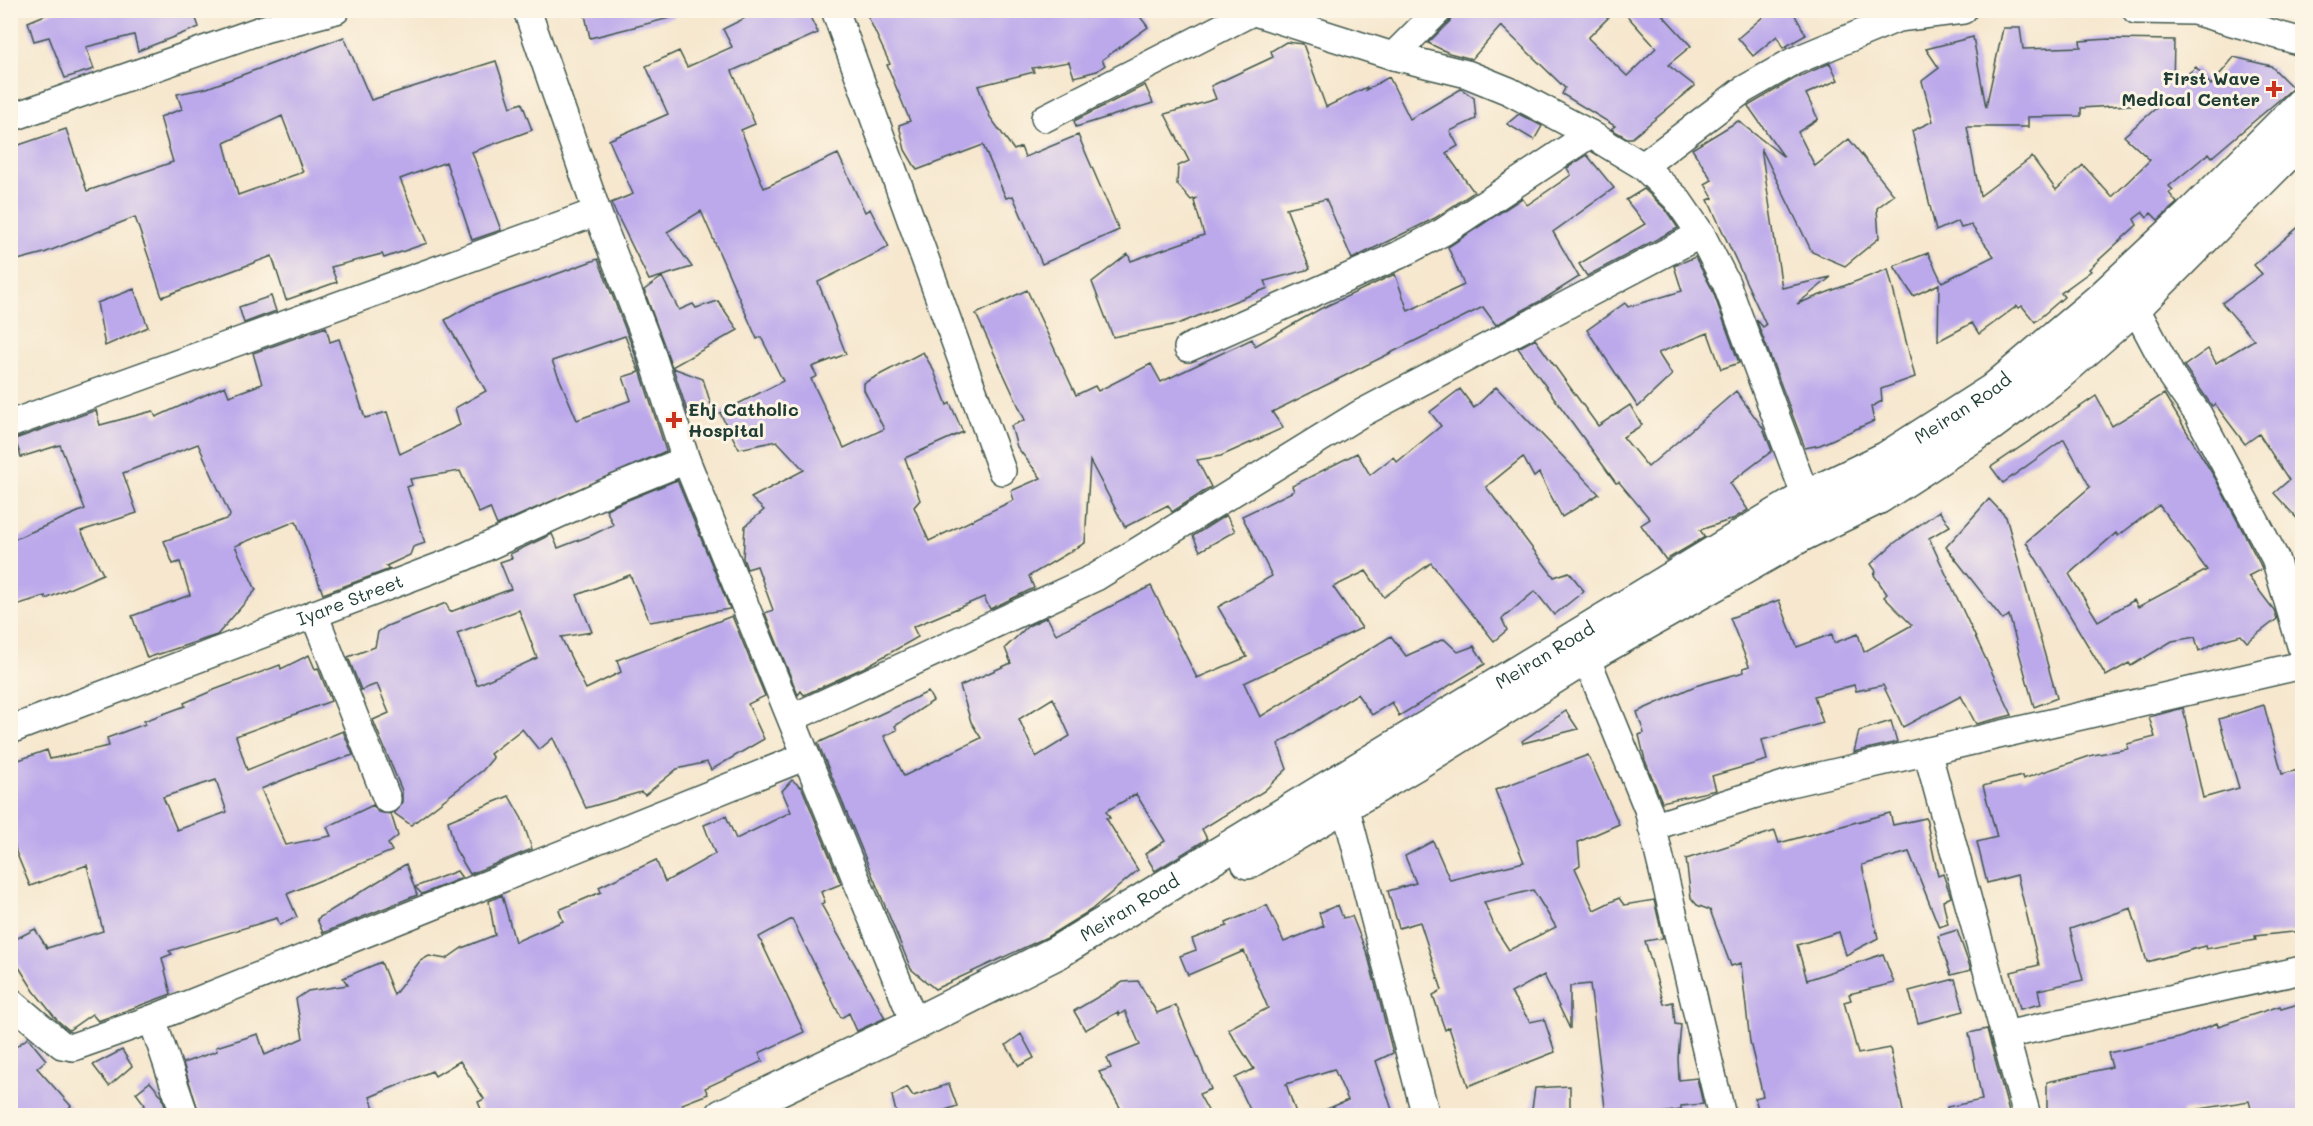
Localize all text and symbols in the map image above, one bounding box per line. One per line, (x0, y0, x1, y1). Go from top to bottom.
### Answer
place label: First Wave Medical Center (2122, 66, 2260, 111)
marker: First Wave Medical Center (2265, 80, 2283, 98)
street label: Meiran Road (1909, 367, 2016, 449)
place label: Ehj Catholic Hospital (688, 397, 799, 442)
marker: Ehj Catholic Hospital (665, 411, 683, 429)
street label: Iyare Street (293, 569, 406, 631)
street label: Meiran Road (1490, 615, 1599, 694)
street label: Meiran Road (1075, 868, 1183, 947)

